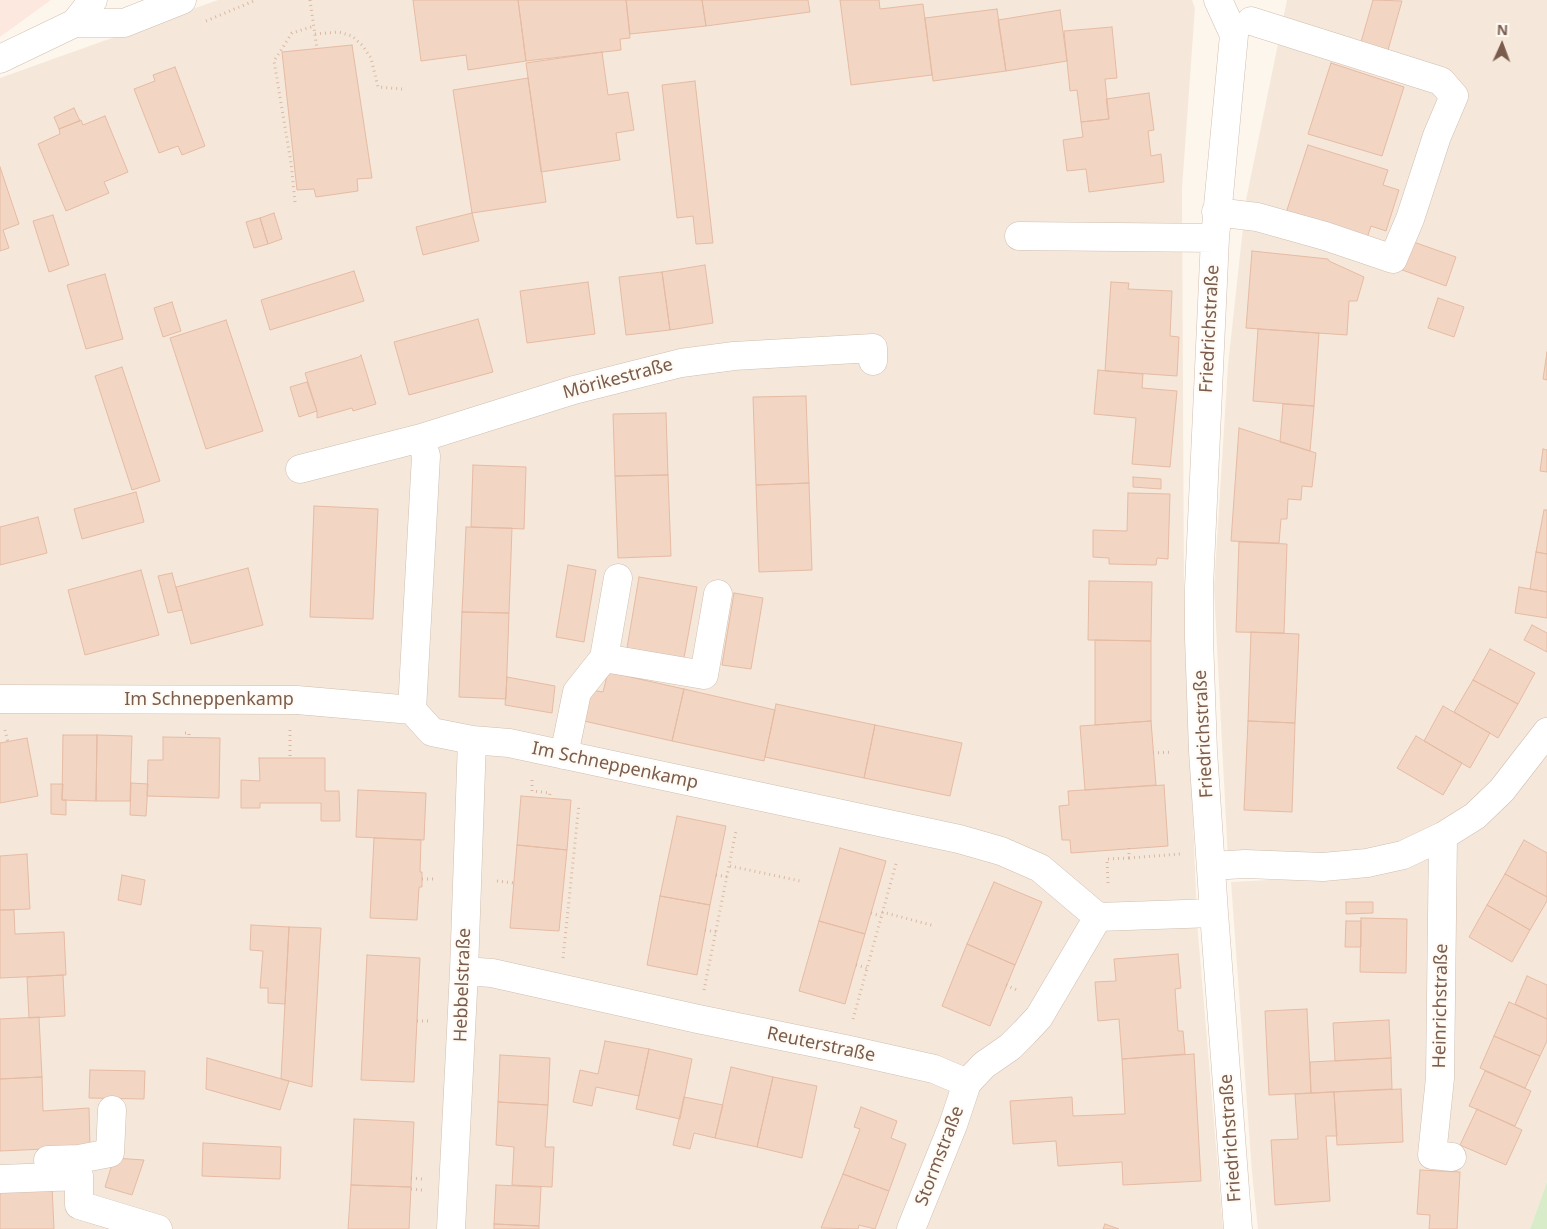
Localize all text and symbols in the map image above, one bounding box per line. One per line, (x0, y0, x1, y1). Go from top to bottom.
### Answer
north arrow (1477, 20, 1527, 70)
text: N (1497, 20, 1509, 39)
street label: Friedrichstraße (1196, 264, 1224, 394)
street label: Mörikestraße (561, 354, 675, 404)
street label: Friedrichstraße (1190, 669, 1218, 799)
street label: Im Schneppenkamp (124, 689, 294, 711)
street label: Im Schneppenkamp (530, 738, 700, 794)
street label: Hebbelstraße (450, 928, 476, 1042)
street label: Heinrichstraße (1429, 943, 1453, 1069)
street label: Reuterstraße (765, 1023, 877, 1067)
street label: Friedrichstraße (1216, 1073, 1246, 1203)
street label: Stormstraße (911, 1103, 969, 1209)

